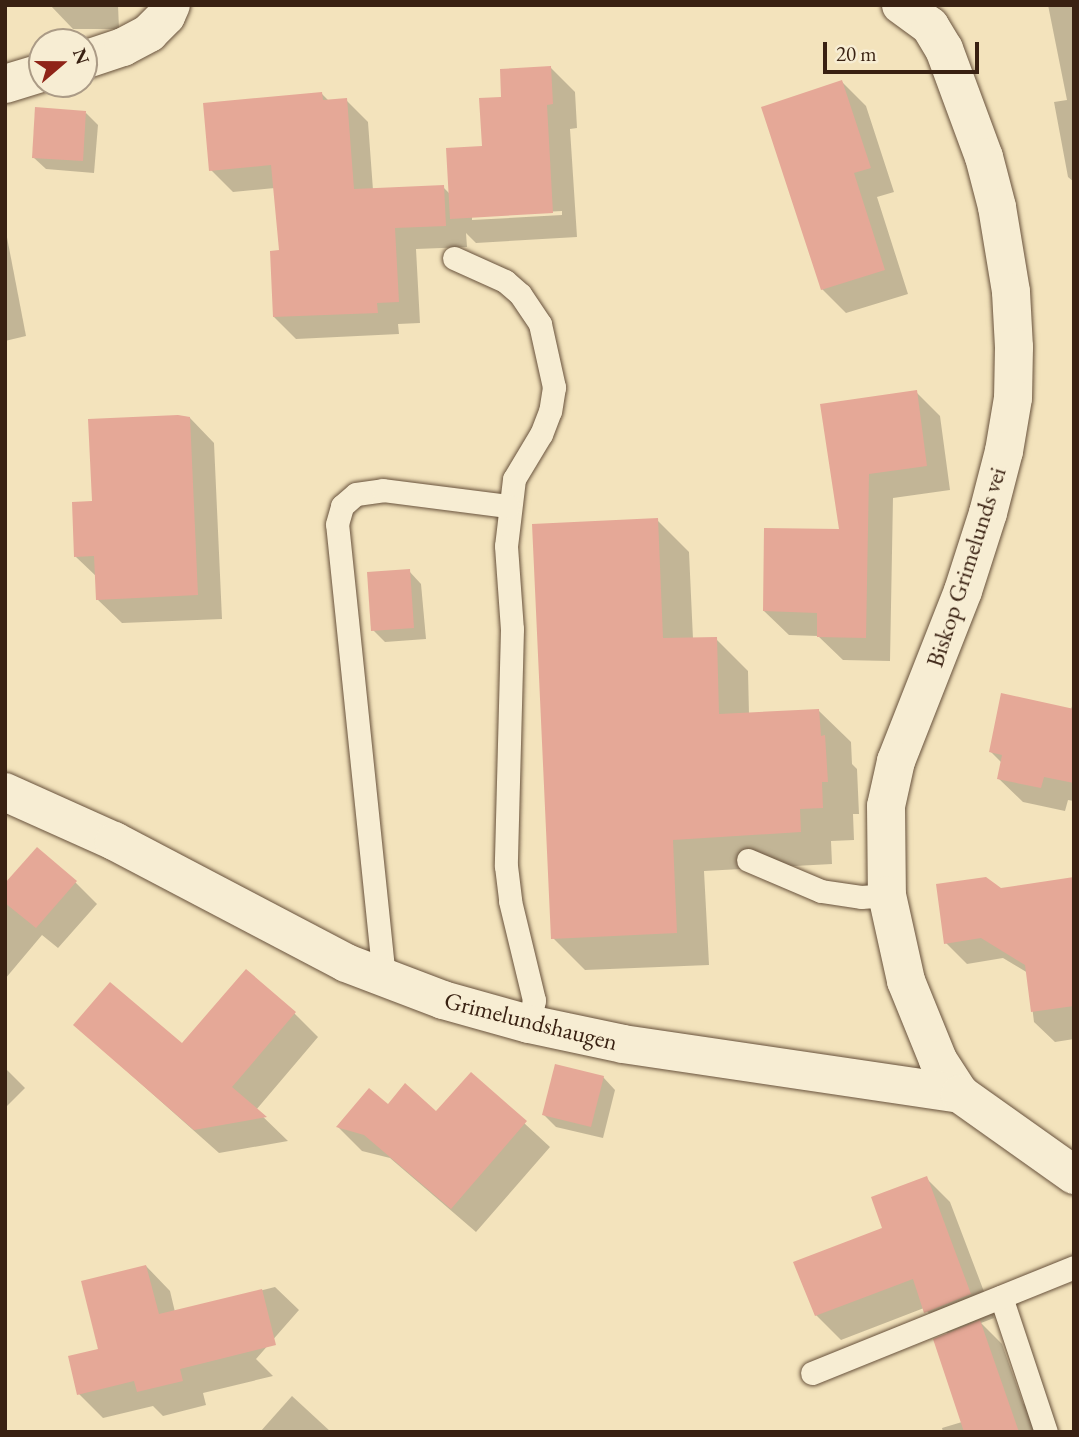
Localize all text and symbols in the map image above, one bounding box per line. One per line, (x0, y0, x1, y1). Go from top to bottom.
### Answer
north arrow (28, 28, 98, 98)
scale bar (827, 28, 983, 72)
text: 20 m (836, 40, 877, 67)
text: N (67, 45, 96, 68)
street label: Biskop Grimelunds vei (920, 463, 1012, 671)
street label: Grimelundshaugen (441, 986, 621, 1056)

